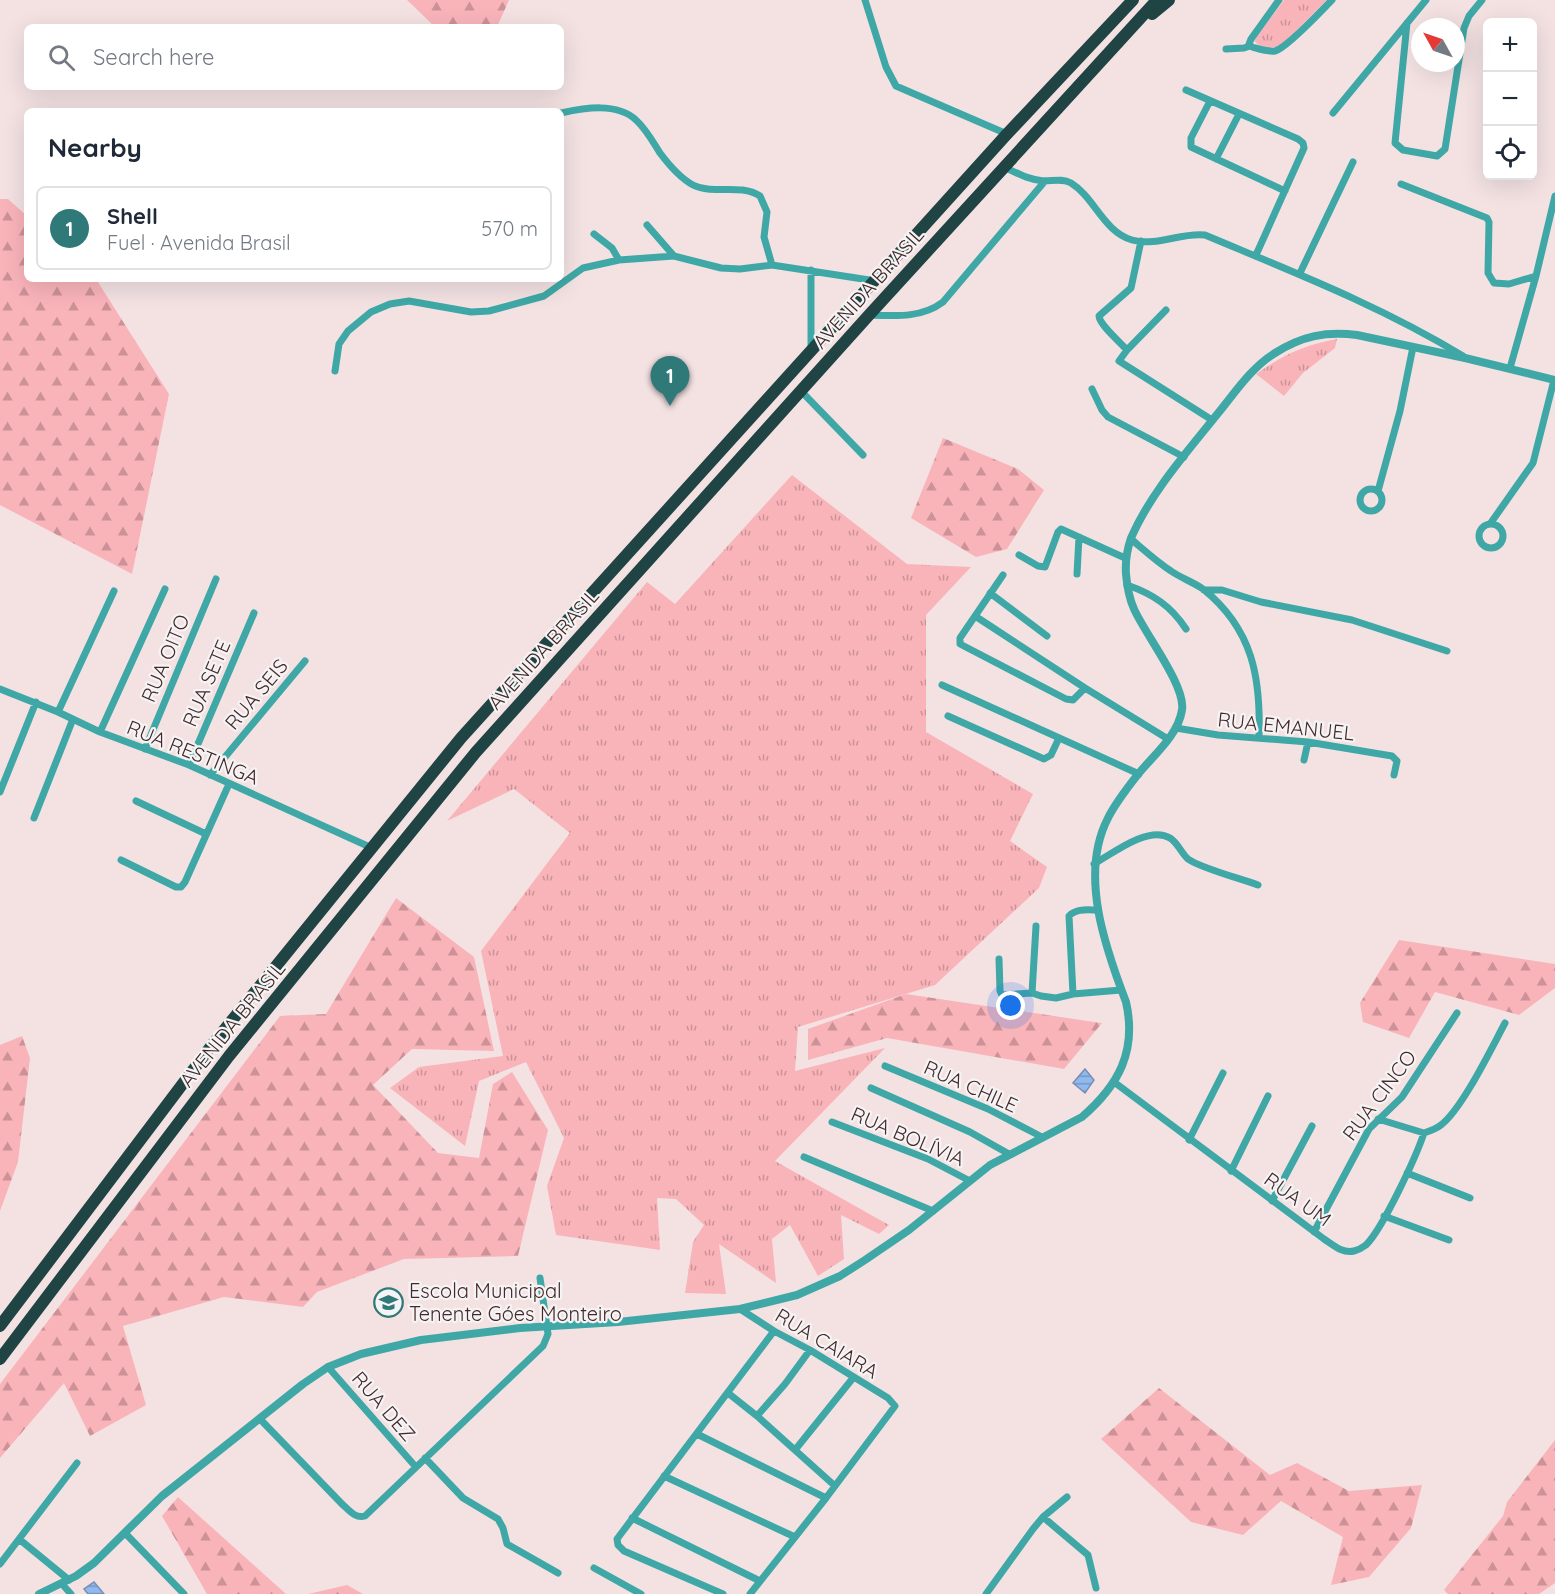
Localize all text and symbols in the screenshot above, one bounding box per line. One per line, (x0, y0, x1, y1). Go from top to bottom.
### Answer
north arrow (1411, 18, 1465, 72)
map controls (1483, 18, 1537, 180)
button: + (1483, 18, 1537, 72)
search box (24, 24, 564, 90)
icon: search (45, 41, 78, 74)
text: Search here (93, 43, 214, 71)
button: − (1483, 72, 1537, 126)
button: locate (1483, 126, 1537, 180)
text: Nearby (48, 131, 142, 164)
text: Shell (107, 202, 158, 230)
text: 1 (66, 216, 73, 241)
text: 570 m (481, 216, 538, 241)
street label: AVENIDA BRASIL (807, 222, 929, 354)
text: Fuel · Avenida Brasil (107, 230, 291, 255)
pin: 1 (650, 356, 690, 406)
street label: AVENIDA BRASIL (482, 583, 604, 715)
street label: RUA OITO (135, 610, 195, 706)
street label: RUA SETE (177, 636, 235, 730)
street label: RUA SEIS (219, 654, 293, 734)
street label: RUA EMANUEL (1216, 706, 1356, 746)
street label: RUA RESTINGA (123, 714, 263, 790)
street label: AVENIDA BRASIL (174, 956, 290, 1092)
your location (996, 991, 1025, 1020)
street label: RUA CINCO (1337, 1045, 1421, 1145)
street label: RUA CHILE (920, 1054, 1022, 1118)
street label: RUA BOLÍVIA (847, 1101, 969, 1171)
street label: RUA UM (1260, 1166, 1336, 1232)
place label: Escola Municipal Tenente Góes Monteiro (409, 1278, 622, 1326)
school or university icon: Escola Municipal Tenente Góes Monteiro (372, 1286, 404, 1318)
street label: RUA CAIARA (771, 1302, 883, 1384)
street label: RUA DEZ (347, 1366, 421, 1446)

